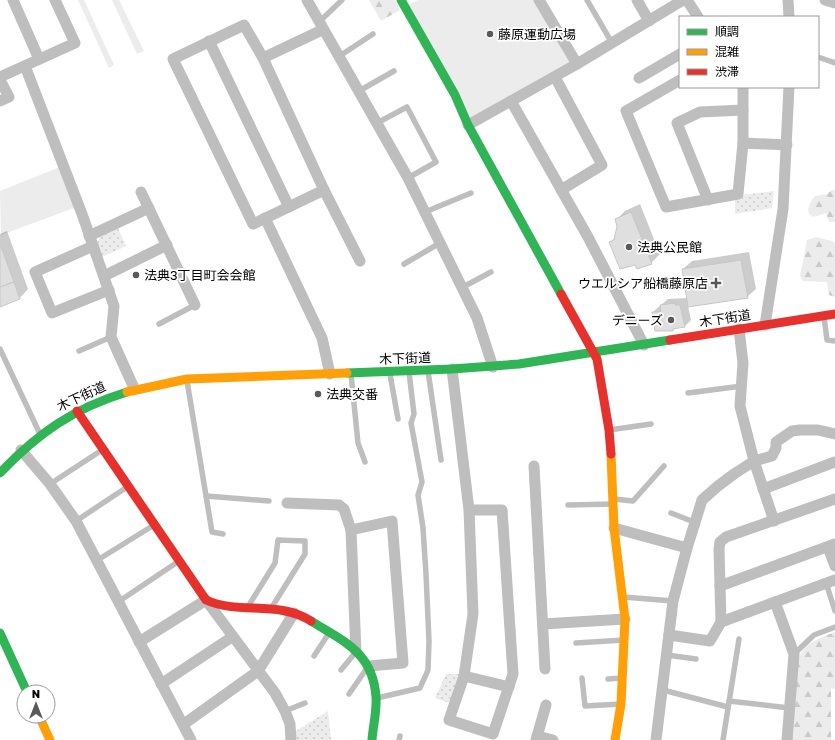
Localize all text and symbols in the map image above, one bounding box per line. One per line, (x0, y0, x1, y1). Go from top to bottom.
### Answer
legend (679, 16, 819, 88)
text: 順調 (715, 24, 739, 39)
place label: 藤原運動広場 (498, 26, 576, 42)
marker: 藤原運動広場 (485, 29, 495, 39)
text: 混雑 (715, 44, 739, 59)
text: 渋滞 (715, 64, 739, 79)
place label: 法典公民館 (637, 239, 702, 255)
marker: 法典公民館 (624, 242, 634, 252)
place label: 法典3丁目町会会館 (144, 267, 256, 283)
marker: 法典3丁目町会会館 (131, 270, 141, 280)
place label: ウエルシア船橋藤原店 (578, 275, 708, 291)
marker: ウエルシア船橋藤原店 (711, 278, 721, 288)
street label: 木下街道 (698, 306, 752, 330)
place label: デニーズ (612, 312, 663, 328)
marker: デニーズ (666, 315, 676, 325)
street label: 木下街道 (379, 349, 431, 367)
street label: 木下街道 (54, 378, 108, 414)
place label: 法典交番 (326, 386, 378, 402)
marker: 法典交番 (313, 389, 323, 399)
north arrow (16, 684, 56, 724)
text: N (32, 687, 40, 700)

